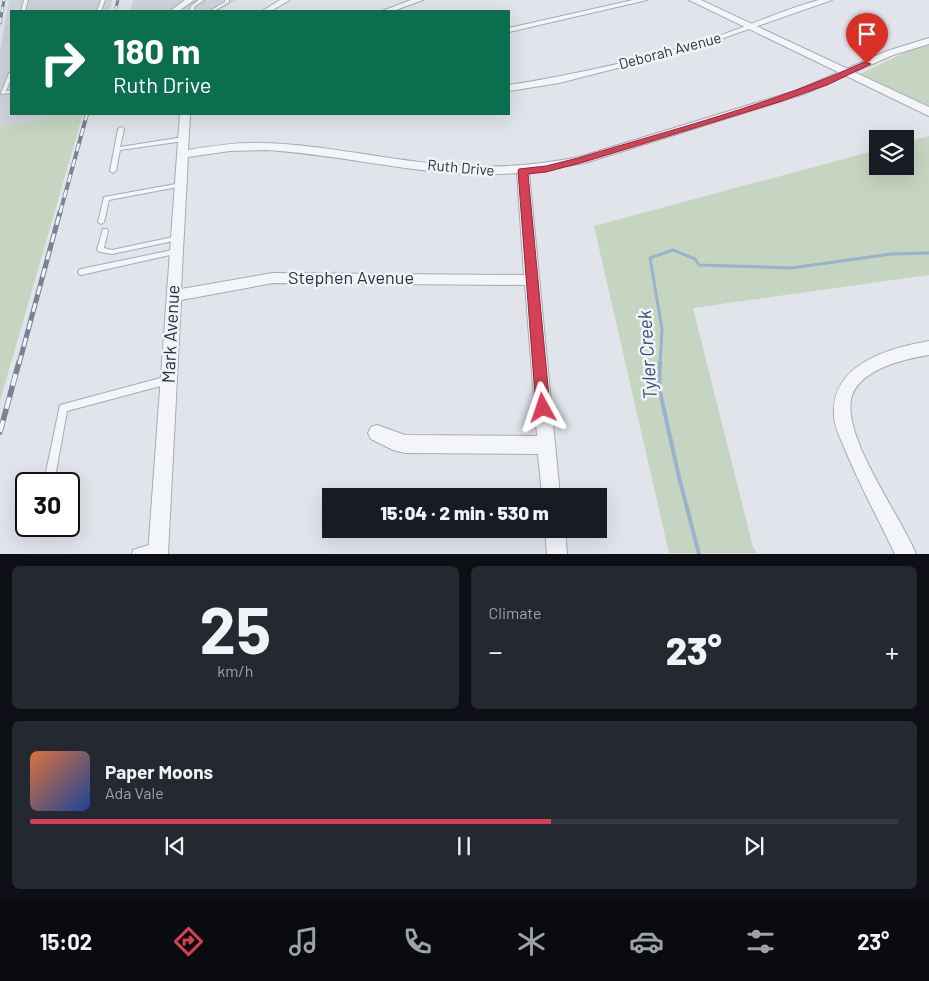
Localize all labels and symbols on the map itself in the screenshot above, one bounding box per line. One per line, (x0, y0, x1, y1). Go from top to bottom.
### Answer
pin (846, 13, 888, 64)
street label: Deborah Avenue (617, 28, 723, 72)
street label: Ruth Drive (427, 155, 495, 179)
street label: Stephen Avenue (288, 266, 414, 288)
street label: Mark Avenue (156, 284, 184, 384)
water label: Tyler Creek (632, 309, 661, 400)
position arrow (516, 381, 568, 433)
speed limit sign: 30 (15, 472, 80, 537)

